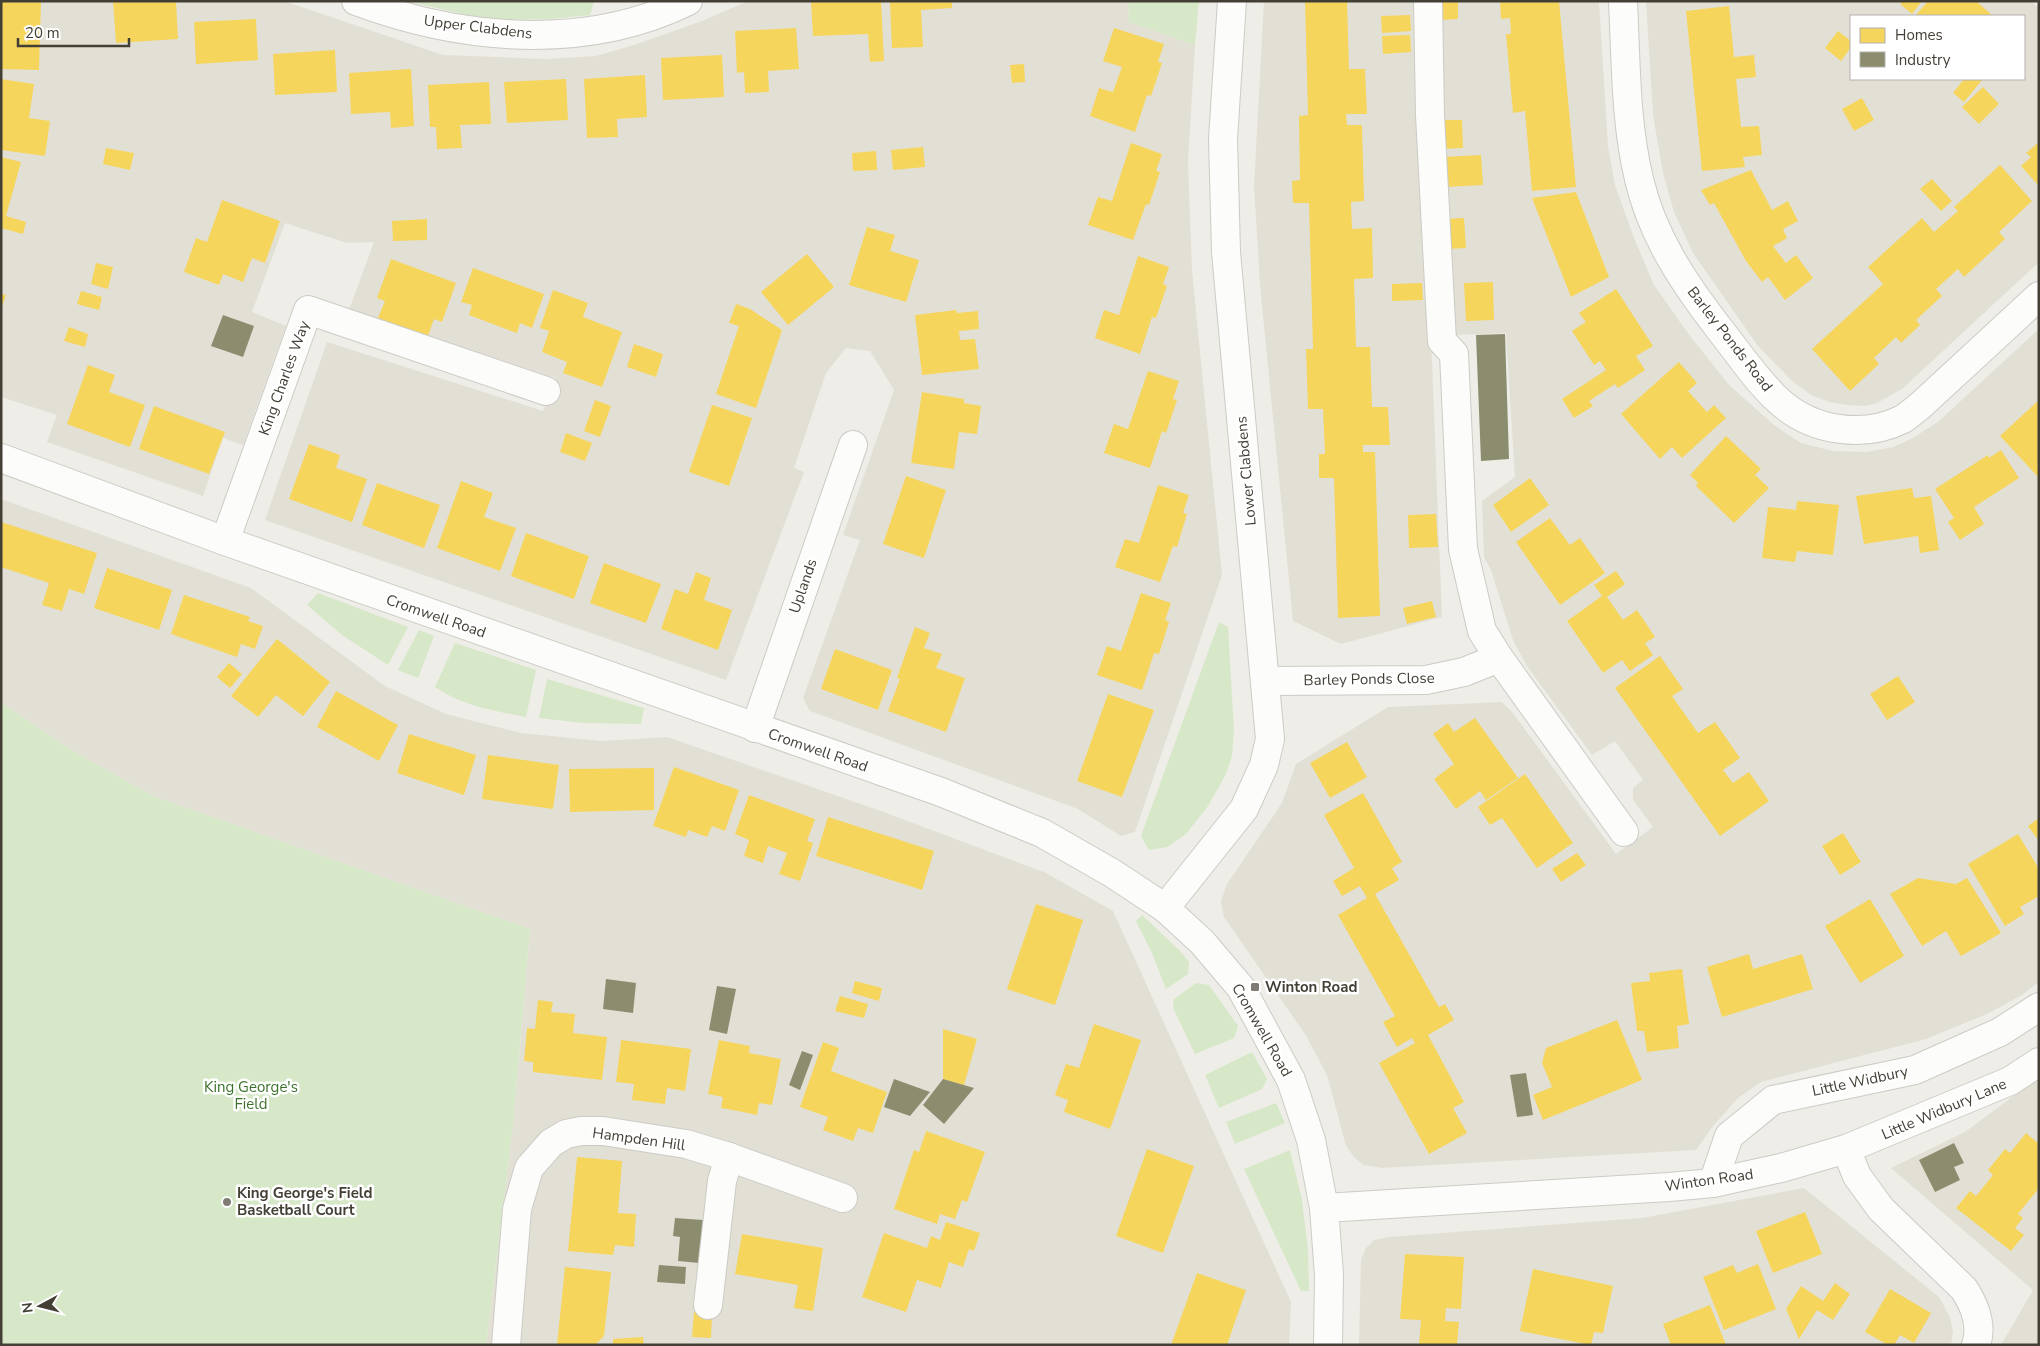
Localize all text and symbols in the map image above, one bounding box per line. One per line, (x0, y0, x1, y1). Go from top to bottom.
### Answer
street label: Upper Clabdens (423, 10, 533, 44)
scale bar (18, 15, 129, 47)
legend (1850, 15, 2025, 80)
text: 20 m (25, 23, 60, 43)
text: Homes (1895, 25, 1943, 45)
text: Industry (1895, 50, 1951, 70)
street label: Barley Ponds Road (1683, 282, 1777, 396)
street label: King Charles Way (254, 318, 314, 438)
street label: Lower Clabdens (1231, 415, 1261, 527)
street label: Uplands (784, 556, 822, 616)
street label: Cromwell Road (383, 590, 489, 642)
street label: Barley Ponds Close (1303, 668, 1435, 690)
street label: Cromwell Road (765, 724, 871, 776)
place label: Winton Road (1265, 977, 1357, 997)
street label: Cromwell Road (1227, 980, 1297, 1080)
marker: Winton Road (1249, 981, 1261, 993)
street label: Little Widbury (1810, 1061, 1910, 1101)
street label: Little Widbury Lane (1878, 1074, 2010, 1144)
park label: King George's Field (204, 1077, 298, 1114)
street label: Hampden Hill (591, 1123, 687, 1156)
street label: Winton Road (1663, 1164, 1755, 1196)
place label: King George's Field Basketball Court (237, 1183, 373, 1220)
marker: King George's Field Basketball Court (221, 1196, 233, 1208)
north arrow (15, 1281, 65, 1331)
text: N (18, 1301, 38, 1314)

